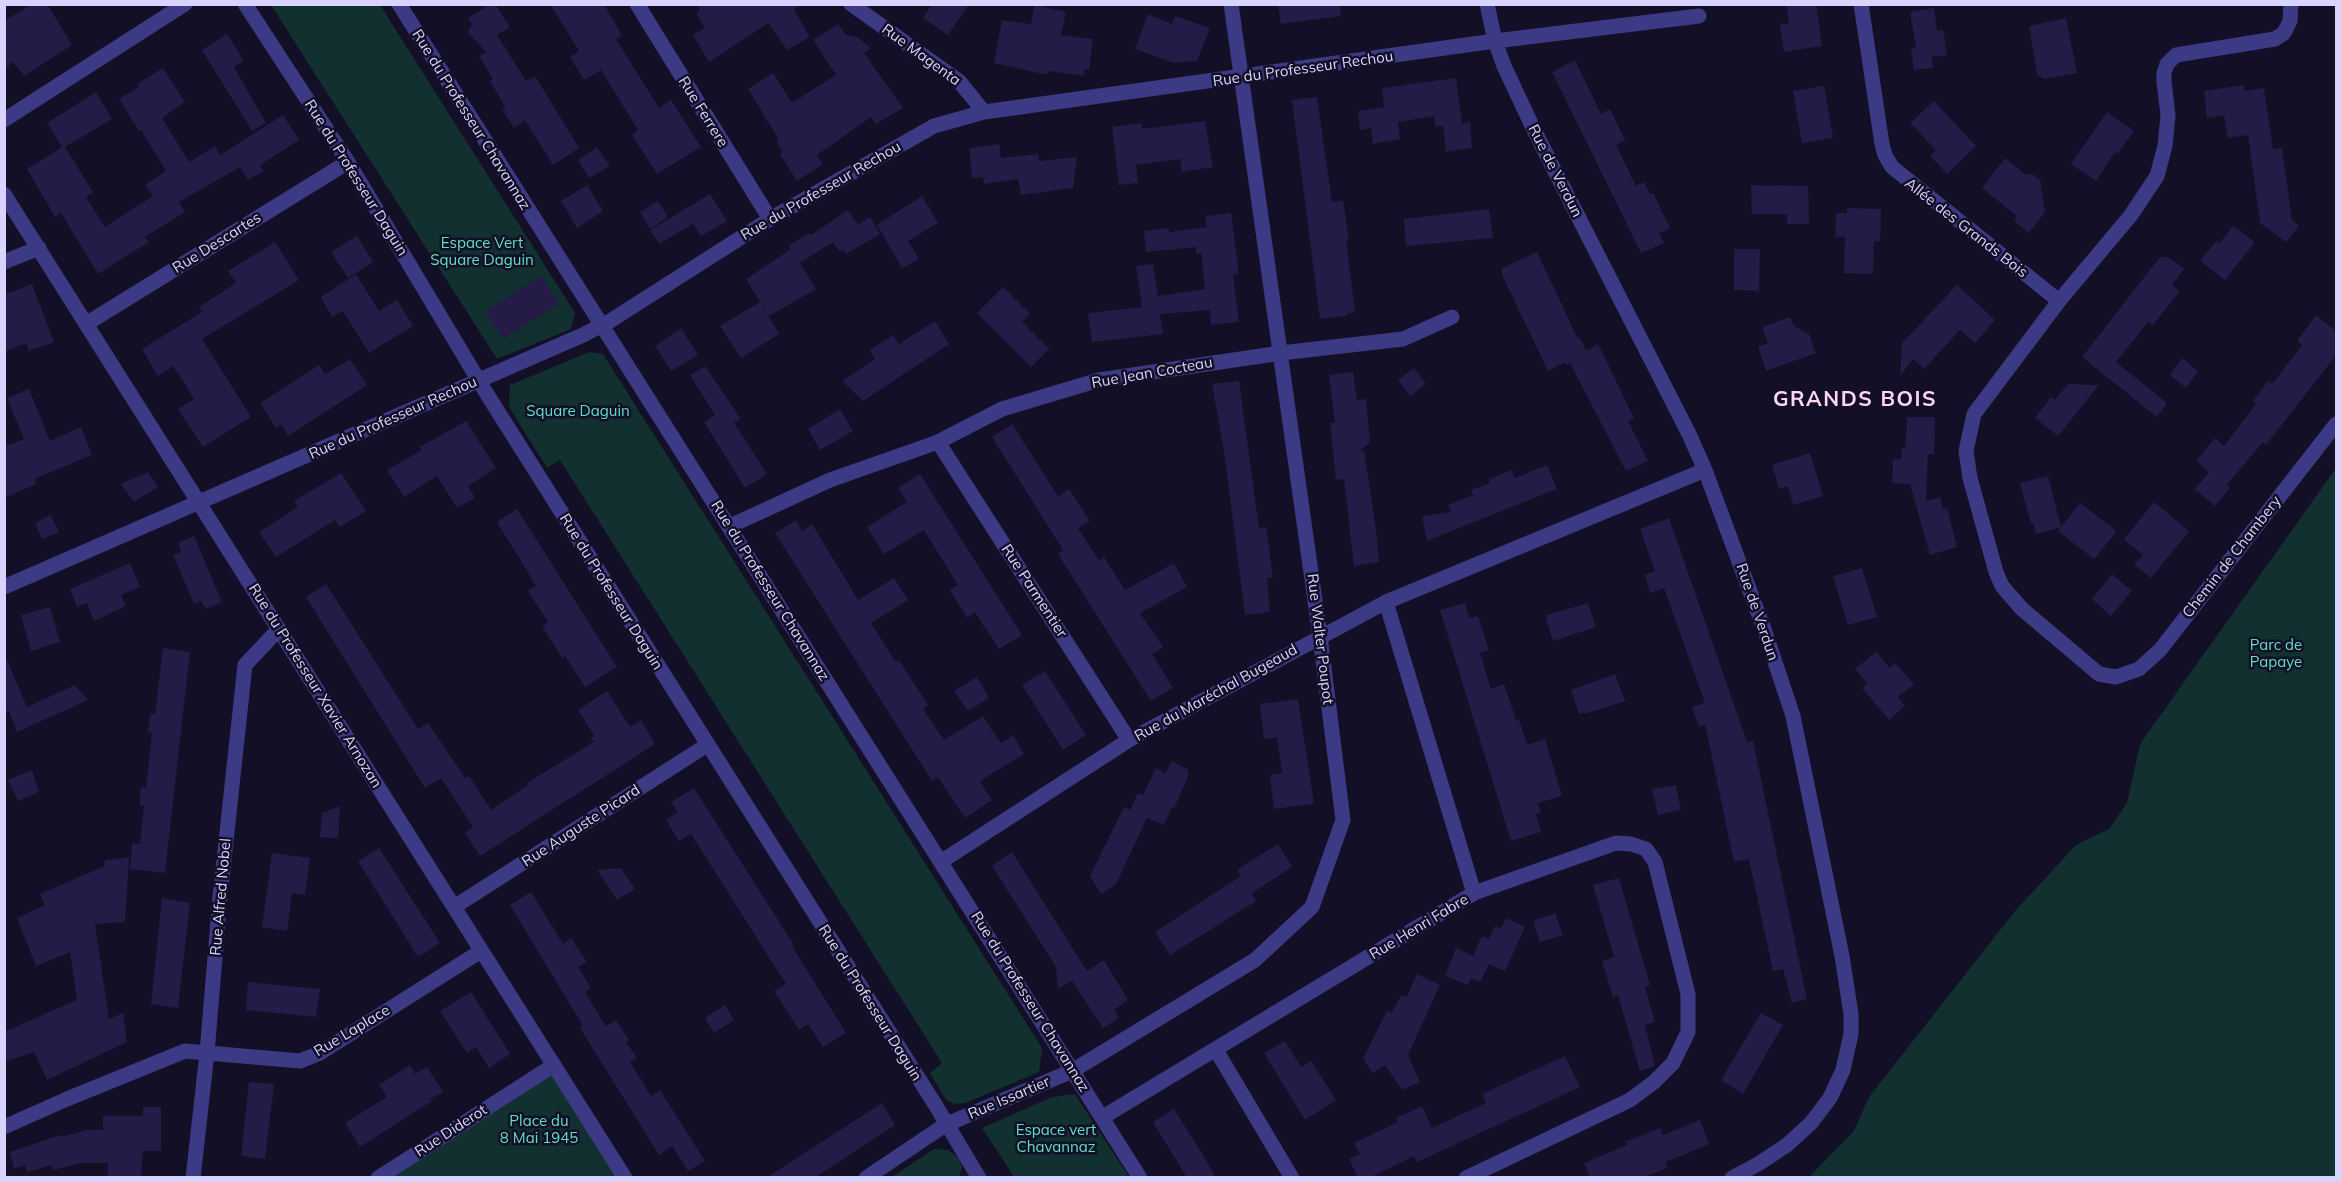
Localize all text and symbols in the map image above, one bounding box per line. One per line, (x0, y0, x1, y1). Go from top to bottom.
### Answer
street label: Rue Magenta (878, 20, 964, 90)
street label: Rue du Professeur Chavannaz (408, 26, 534, 214)
street label: Rue du Professeur Rechou (1212, 47, 1394, 91)
street label: Rue Ferrere (674, 73, 732, 151)
street label: Rue du Professeur Daguin (301, 97, 411, 259)
street label: Rue de Verdun (1524, 122, 1586, 220)
street label: Rue du Professeur Rechou (738, 138, 904, 244)
street label: Allée des Grands Bois (1901, 174, 2031, 282)
street label: Rue Descartes (169, 209, 265, 277)
park label: Espace Vert Square Daguin (430, 234, 534, 269)
street label: Rue Jean Cocteau (1090, 353, 1214, 393)
street label: Rue du Professeur Rechou (306, 373, 480, 463)
district label: GRANDS BOIS (1773, 387, 1937, 413)
park label: Square Daguin (526, 402, 630, 420)
street label: Chemin de Chambery (2179, 492, 2285, 622)
street label: Rue du Professeur Chavannaz (707, 497, 833, 685)
street label: Rue du Professeur Daguin (556, 511, 666, 673)
street label: Rue Parmentier (997, 541, 1071, 641)
street label: Rue de Verdun (1732, 561, 1782, 663)
street label: Rue Walter Poupot (1303, 573, 1337, 705)
street label: Rue du Professeur Xavier Arnozan (245, 581, 385, 791)
park label: Parc de Papaye (2250, 636, 2302, 671)
street label: Rue du Maréchal Bugeaud (1131, 641, 1301, 745)
street label: Rue Auguste Picard (519, 781, 643, 871)
street label: Rue Alfred Nobel (207, 838, 235, 956)
street label: Rue Henri Fabre (1366, 890, 1472, 964)
street label: Rue du Professeur Chavannaz (967, 908, 1093, 1096)
street label: Rue du Professeur Daguin (815, 922, 925, 1084)
street label: Rue Laplace (311, 1001, 393, 1061)
street label: Rue Issartier (965, 1073, 1053, 1123)
street label: Rue Diderot (412, 1101, 490, 1161)
park label: Place du 8 Mai 1945 (500, 1112, 578, 1147)
park label: Espace vert Chavannaz (1016, 1121, 1096, 1156)

